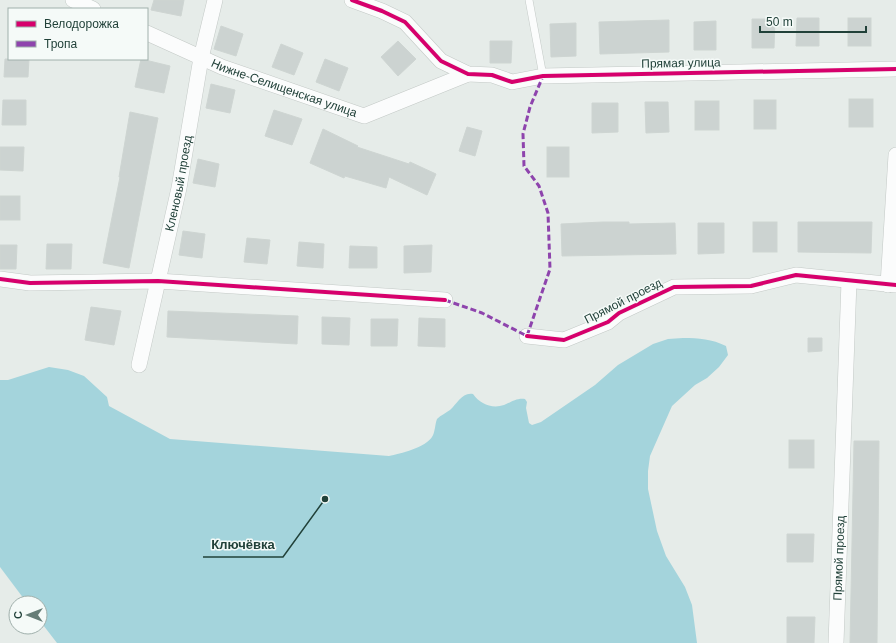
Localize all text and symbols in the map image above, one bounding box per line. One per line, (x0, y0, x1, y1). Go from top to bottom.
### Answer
legend (8, 8, 148, 60)
scale bar (760, 8, 866, 34)
text: 50 m (766, 15, 793, 29)
text: Велодорожка (44, 17, 119, 31)
text: Тропа (44, 37, 78, 51)
street label: Прямая улица (641, 55, 721, 71)
street label: Нижне-Селищенская улица (209, 56, 359, 120)
street label: Кленовый проезд (162, 134, 195, 233)
street label: Прямой проезд (582, 275, 664, 327)
street label: Прямой проезд (831, 515, 848, 601)
callout: Ключёвка (203, 532, 283, 557)
text: Ключёвка (211, 537, 275, 552)
north arrow (8, 595, 48, 635)
text: С (12, 611, 24, 619)

